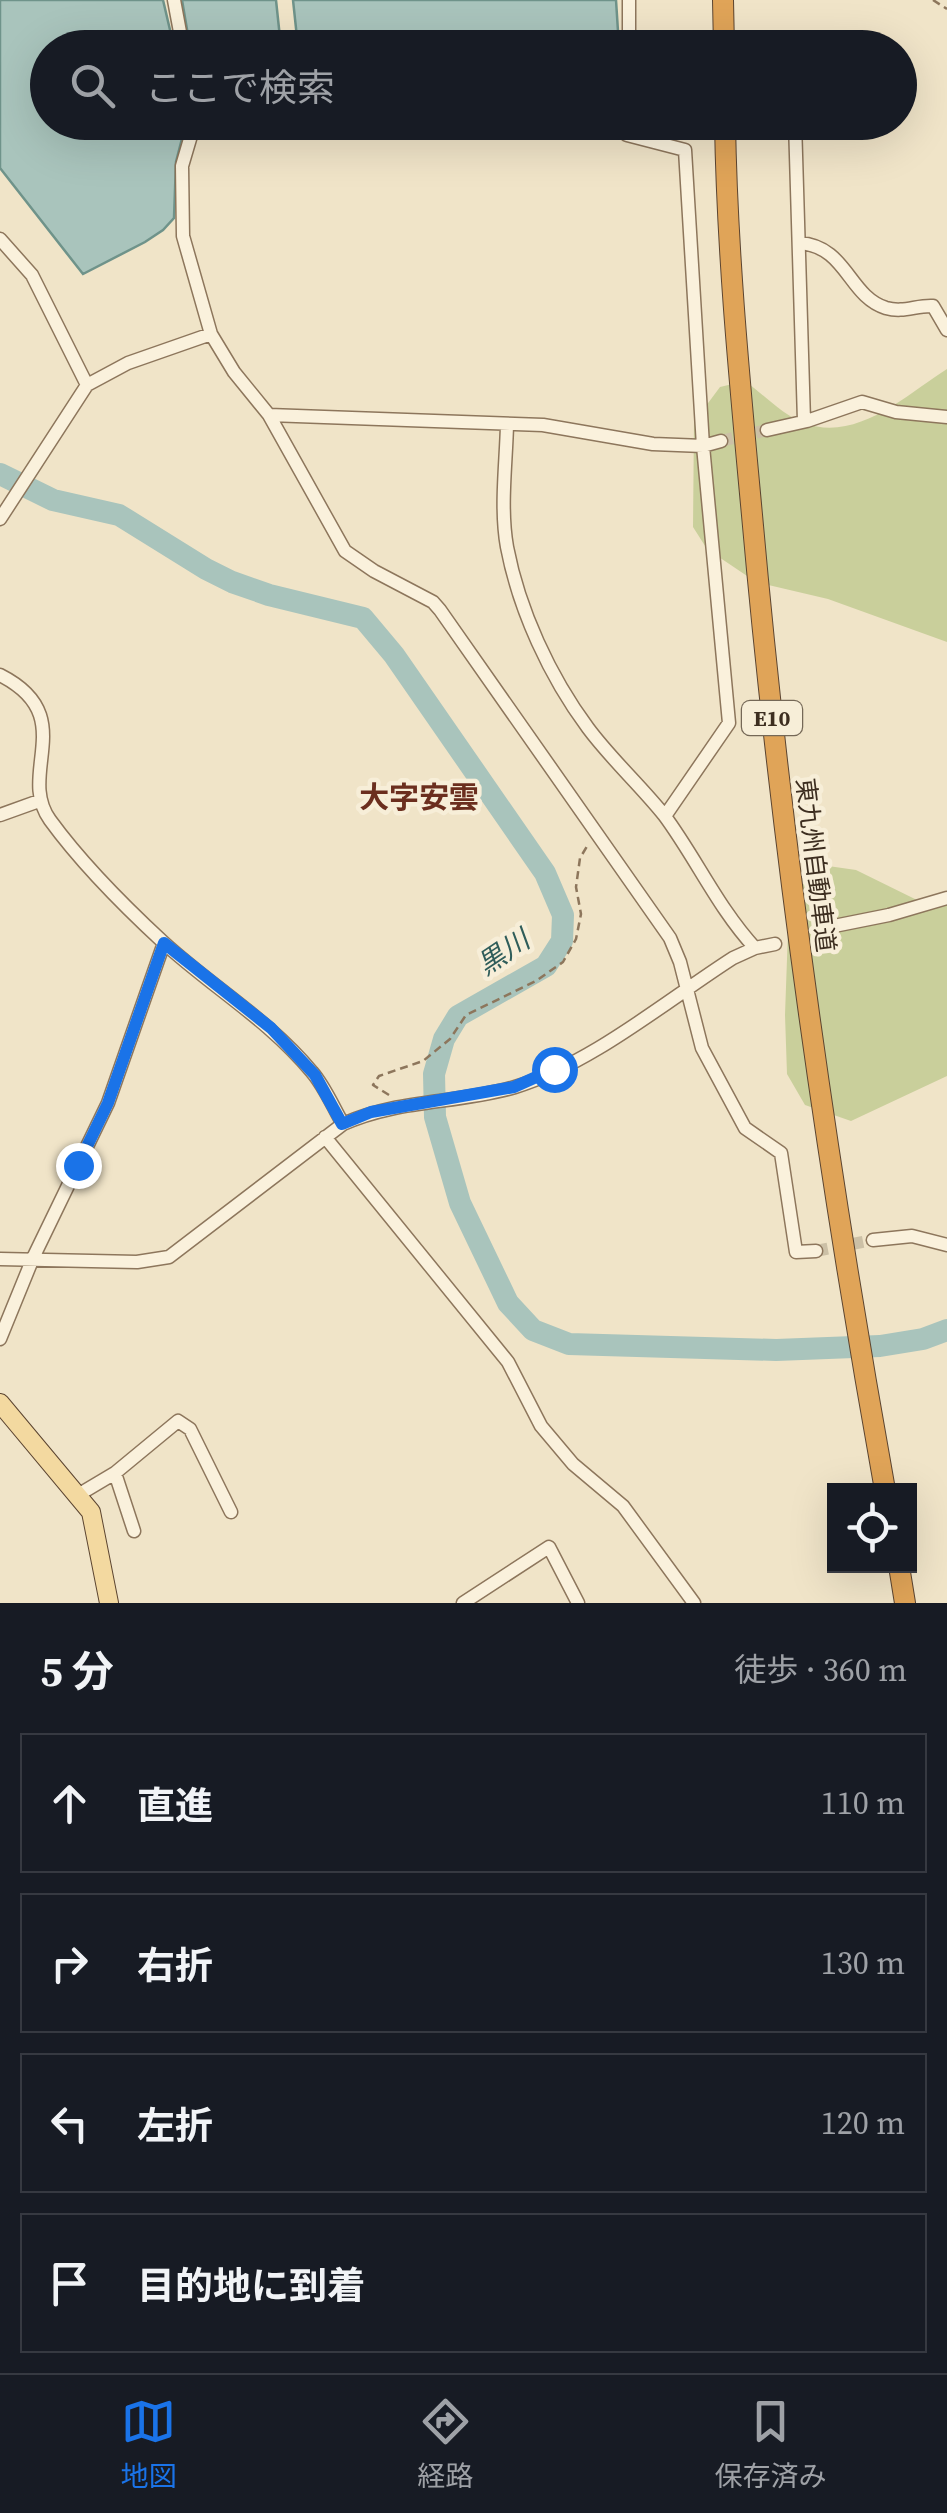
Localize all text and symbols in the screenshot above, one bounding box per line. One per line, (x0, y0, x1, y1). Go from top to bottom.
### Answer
search box (30, 30, 917, 140)
icon: search (65, 58, 120, 113)
text: ここで検索 (145, 62, 335, 114)
road number: E10 (742, 701, 802, 735)
street label: 東九州自動車道 (788, 776, 844, 954)
district label: 大字安雲 (359, 777, 479, 818)
water label: 黒川 (469, 919, 539, 983)
route start (532, 1047, 578, 1093)
route end (56, 1143, 102, 1189)
map controls (827, 1483, 917, 1573)
button: locate (827, 1483, 917, 1573)
text: 5 分 (40, 1642, 114, 1700)
text: 徒歩 · 360 m (734, 1648, 907, 1692)
icon: ahead (42, 1776, 97, 1831)
text: 直進 (137, 1780, 213, 1832)
text: 110 m (821, 1781, 905, 1825)
icon: right (42, 1936, 97, 1991)
text: 右折 (137, 1940, 213, 1992)
text: 130 m (821, 1941, 905, 1985)
icon: left (42, 2096, 97, 2151)
text: 左折 (137, 2100, 213, 2152)
text: 120 m (821, 2101, 905, 2145)
icon: arrive (42, 2256, 97, 2311)
text: 目的地に到着 (137, 2260, 365, 2312)
tab: 地図 (120, 2394, 177, 2495)
tab: 経路 (417, 2394, 474, 2495)
tab: 保存済み (714, 2394, 827, 2495)

